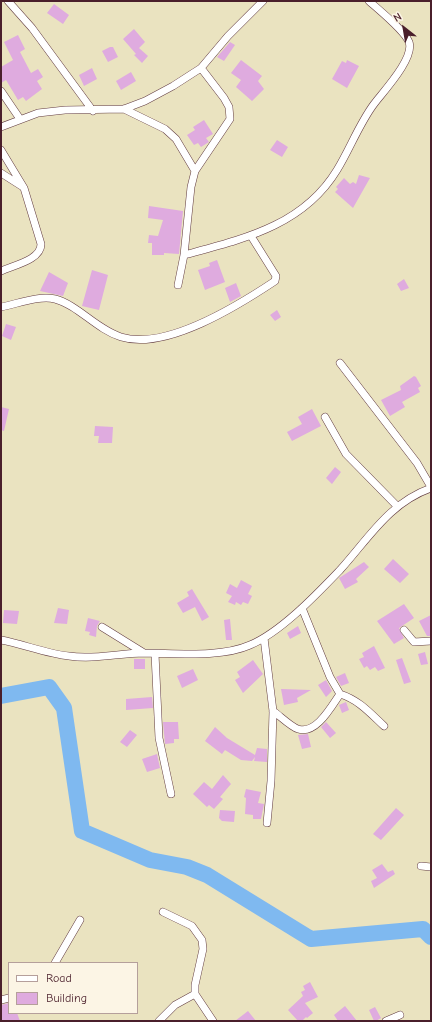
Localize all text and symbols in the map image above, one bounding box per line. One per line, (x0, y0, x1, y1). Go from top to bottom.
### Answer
north arrow (384, 8, 424, 48)
text: N (391, 10, 404, 25)
legend (8, 962, 138, 1014)
text: Road (46, 971, 72, 985)
text: Building (46, 991, 87, 1005)

